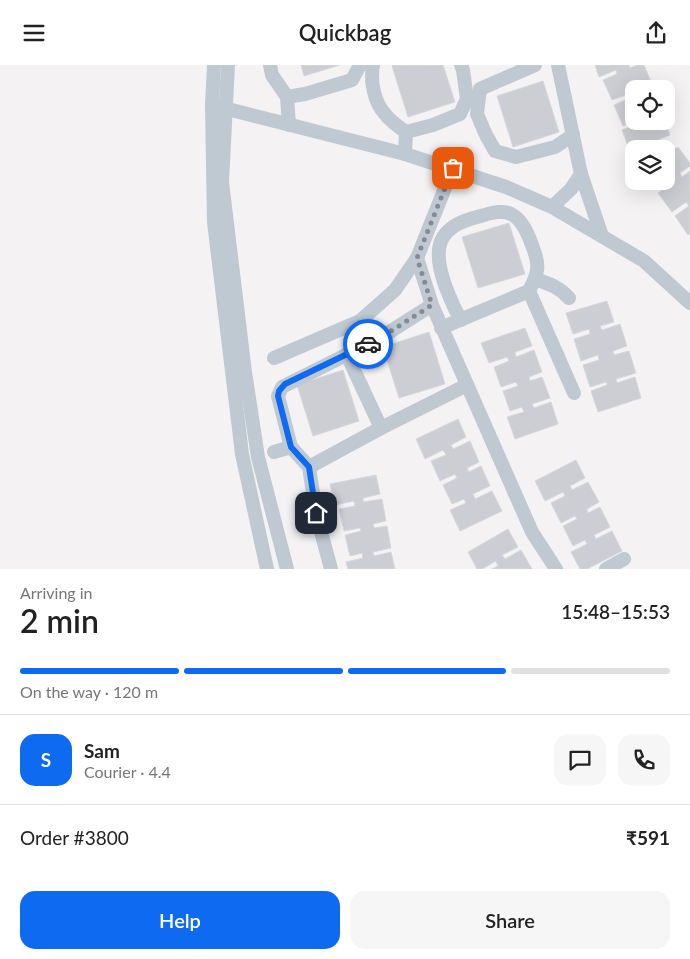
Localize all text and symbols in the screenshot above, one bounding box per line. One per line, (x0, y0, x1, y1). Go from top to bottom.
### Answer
icon: menu (20, 19, 48, 47)
text: Quickbag (299, 19, 391, 46)
icon: share (642, 19, 670, 47)
map controls (625, 80, 675, 190)
button: locate (625, 80, 675, 130)
button: layers (625, 140, 675, 190)
pin (432, 147, 474, 189)
icon: bag (439, 154, 467, 182)
courier (343, 319, 393, 369)
icon: car (354, 330, 382, 358)
pin (295, 492, 337, 534)
icon: home (302, 499, 330, 527)
text: Arriving in (20, 583, 93, 602)
text: 15:48–15:53 (561, 600, 670, 623)
text: 2 min (20, 601, 99, 640)
text: On the way · 120 m (20, 682, 158, 701)
button: chat (554, 734, 606, 786)
button: phone (618, 734, 670, 786)
text: Sam (84, 739, 120, 762)
text: S (41, 748, 51, 771)
text: Courier · 4.4 (84, 762, 171, 781)
text: Order #3800 (20, 826, 129, 849)
text: ₹591 (626, 826, 670, 849)
button: Help (20, 891, 340, 949)
button: Share (350, 891, 670, 949)

